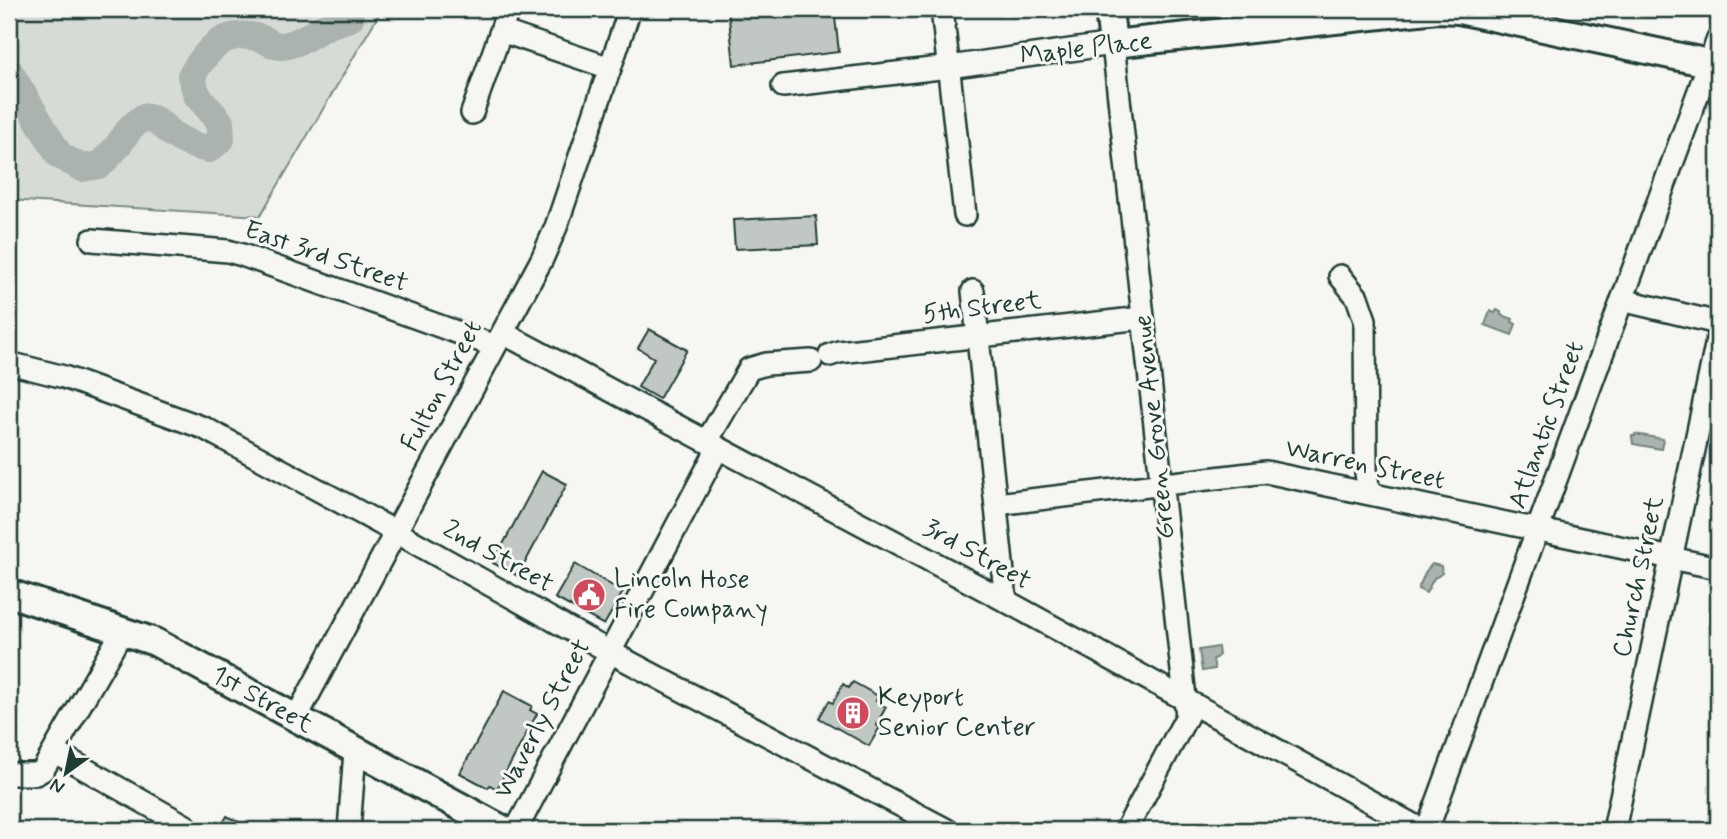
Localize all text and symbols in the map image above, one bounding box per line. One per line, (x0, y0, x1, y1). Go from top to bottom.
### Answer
street label: Maple Place (1018, 24, 1154, 74)
street label: East 3rd Street (240, 213, 412, 301)
street label: 5th Street (921, 284, 1043, 332)
street label: Green Grove Avenue (1126, 313, 1184, 541)
street label: Fulton Street (393, 314, 491, 458)
street label: Atlantic Street (1501, 337, 1593, 513)
street label: Warren Street (1282, 432, 1448, 498)
street label: Church Street (1605, 493, 1673, 661)
street label: 3rd Street (917, 512, 1037, 598)
street label: 2nd Street (437, 513, 559, 601)
place label: Lincoln Hose Fire Company (614, 563, 768, 627)
public building icon: Lincoln Hose Fire Company (570, 576, 608, 614)
street label: Waverly Street (487, 633, 599, 805)
street label: 1st Street (205, 658, 319, 742)
place label: Keyport Senior Center (878, 681, 1036, 745)
building icon: Keyport Senior Center (834, 694, 872, 732)
north arrow (32, 738, 102, 808)
text: N (45, 772, 70, 800)

